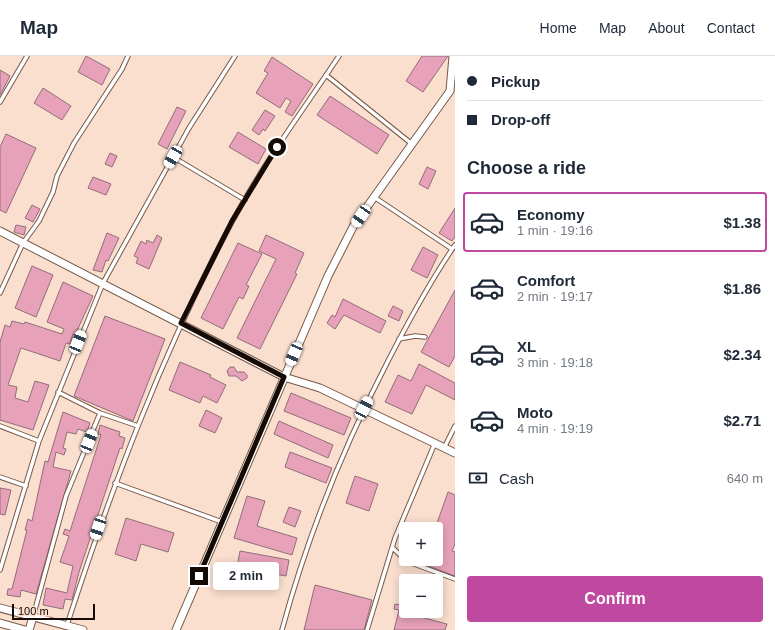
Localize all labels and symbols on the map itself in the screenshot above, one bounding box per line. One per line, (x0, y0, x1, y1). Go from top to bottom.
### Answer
route start (268, 138, 286, 156)
car (162, 144, 184, 170)
car (349, 203, 373, 229)
car (68, 329, 88, 355)
car (284, 341, 304, 367)
car (353, 395, 375, 421)
car (79, 428, 99, 454)
car (89, 515, 107, 541)
callout: 2 min (213, 562, 279, 590)
route end (190, 567, 208, 585)
scale bar (12, 602, 95, 621)

